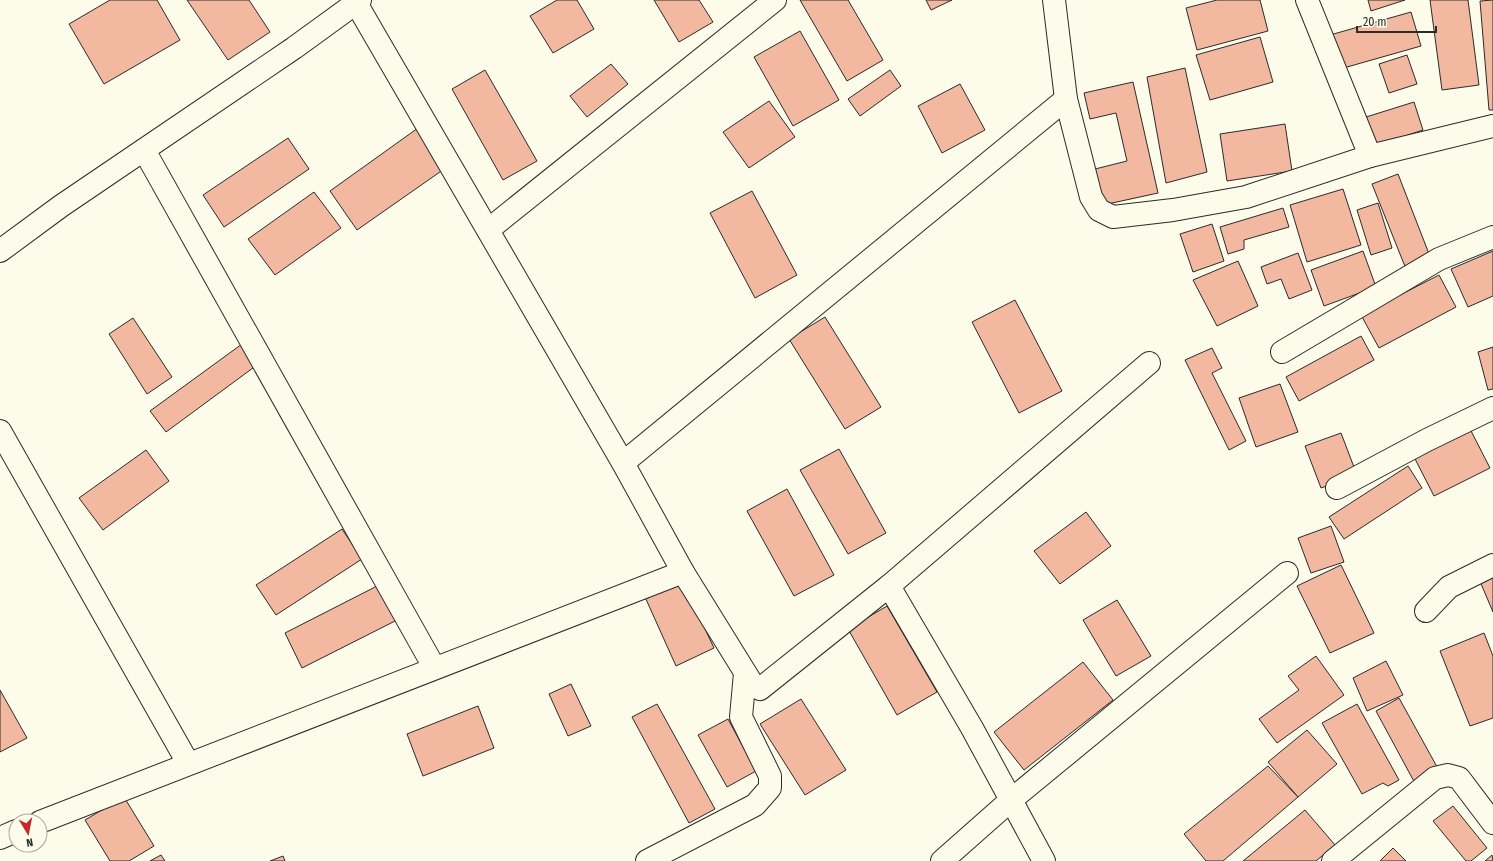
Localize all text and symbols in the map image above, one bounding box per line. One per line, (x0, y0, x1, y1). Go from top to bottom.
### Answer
scale bar (1357, 8, 1436, 34)
text: 20 m (1363, 15, 1387, 29)
north arrow (8, 813, 48, 853)
text: N (25, 835, 34, 849)

